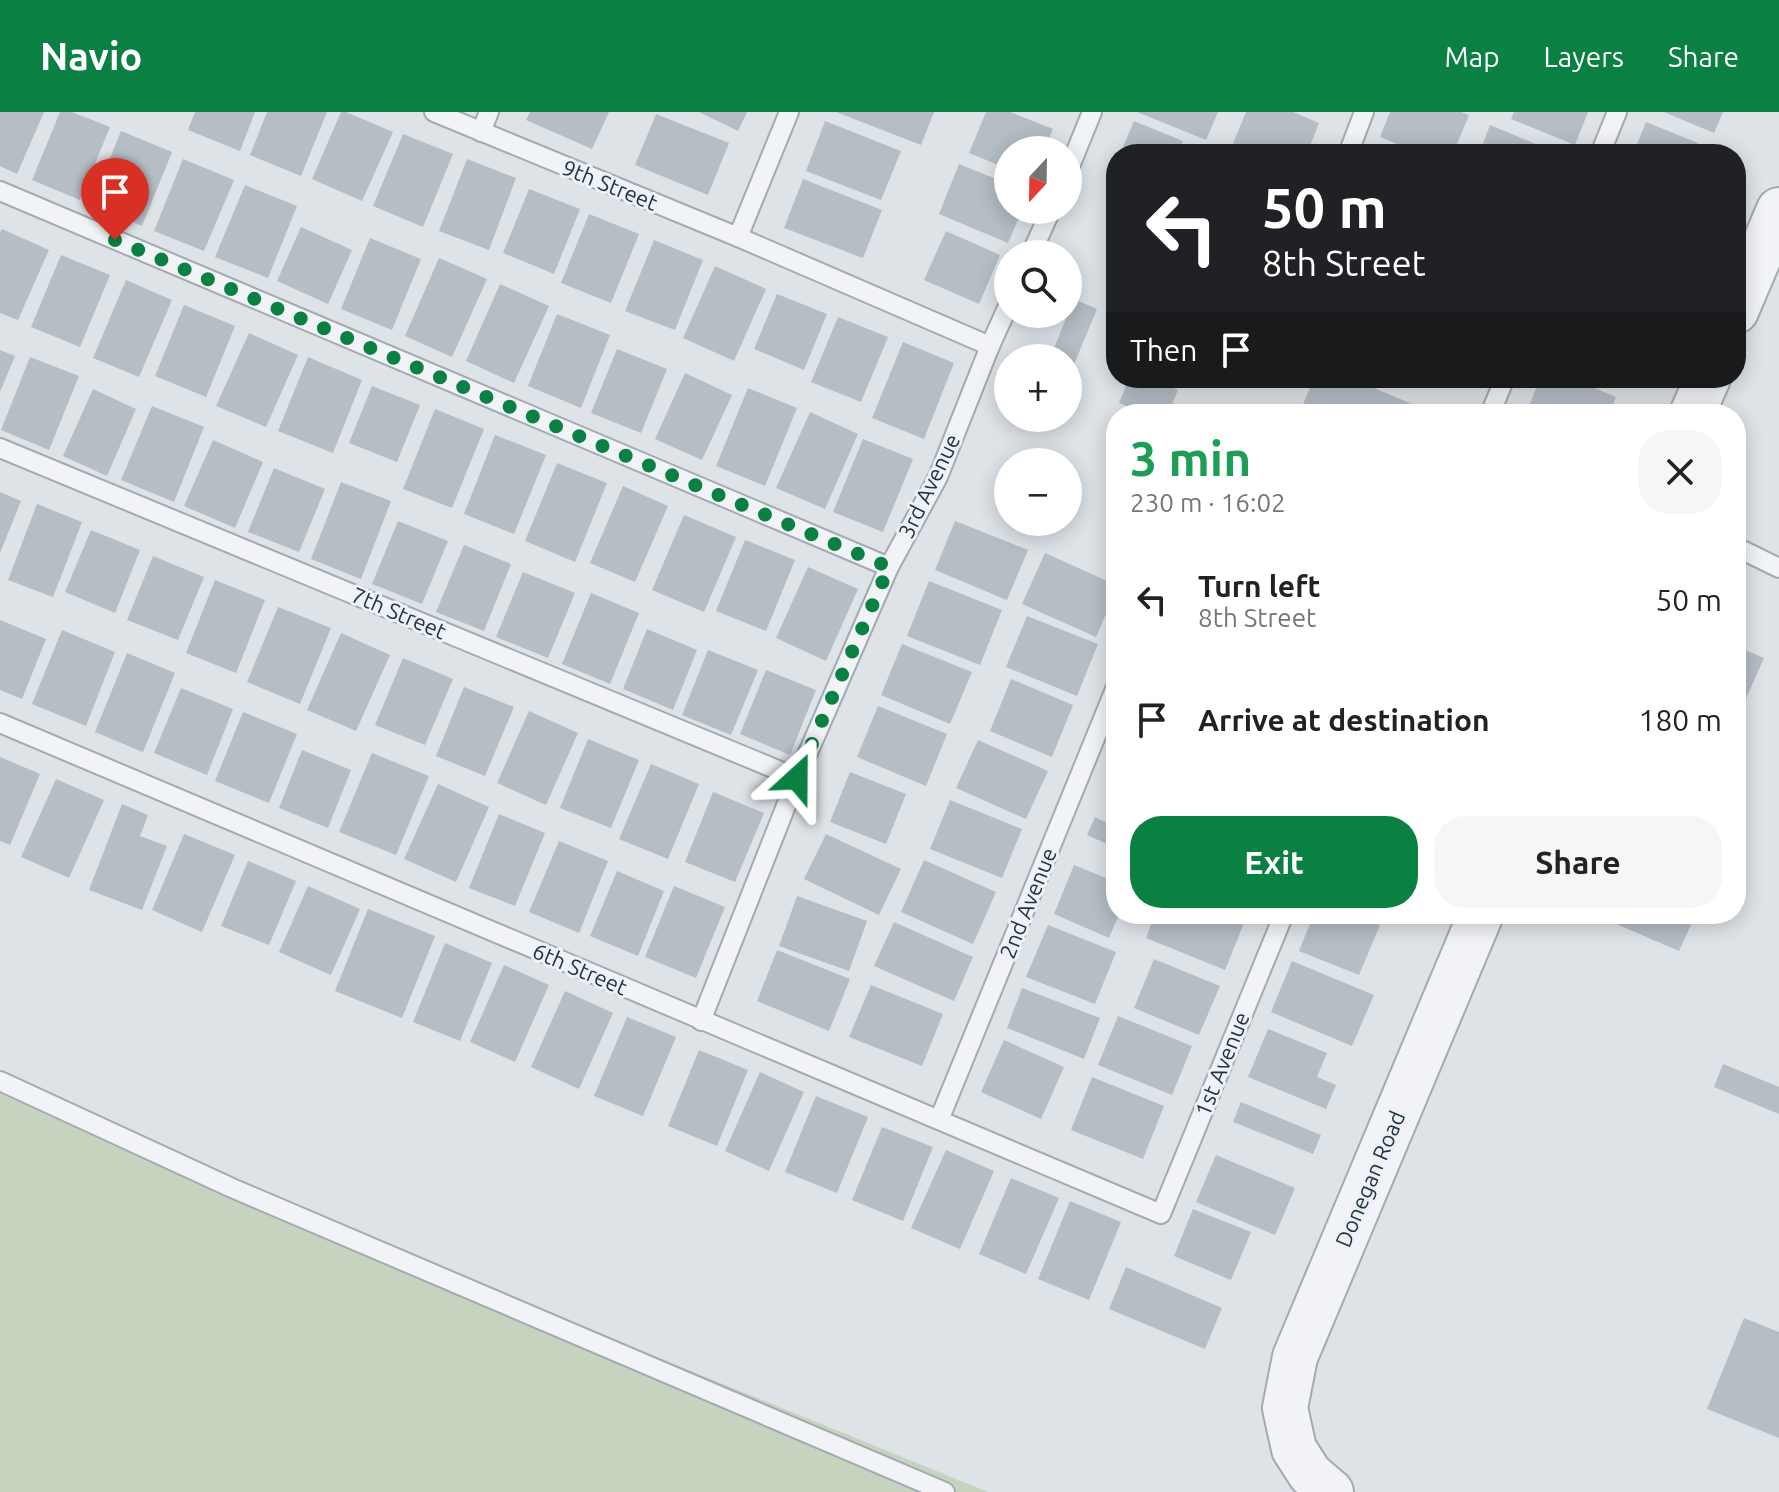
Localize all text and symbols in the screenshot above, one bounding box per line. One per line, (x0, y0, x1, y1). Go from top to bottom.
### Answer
text: Navio (40, 35, 142, 77)
text: Map (1444, 41, 1500, 72)
text: Layers (1544, 41, 1624, 72)
text: Share (1668, 41, 1739, 72)
north arrow (994, 136, 1082, 224)
map controls (994, 136, 1082, 536)
street label: 9th Street (559, 154, 662, 215)
pin (81, 158, 149, 240)
icon: arrive (93, 170, 137, 214)
icon: left (1130, 176, 1234, 280)
text: 50 m (1262, 176, 1387, 239)
button: search (994, 240, 1082, 328)
text: 8th Street (1262, 242, 1426, 283)
icon: arrive (1214, 328, 1258, 372)
text: Then (1130, 333, 1198, 367)
button: + (994, 344, 1082, 432)
street label: 3rd Avenue (893, 430, 965, 542)
button: close (1638, 430, 1722, 514)
text: 3 min (1130, 431, 1251, 485)
button: − (994, 448, 1082, 536)
text: 230 m · 16:02 (1130, 488, 1286, 517)
text: Turn left (1198, 569, 1320, 603)
icon: left (1130, 578, 1174, 622)
street label: 7th Street (348, 581, 450, 644)
text: 50 m (1655, 583, 1722, 617)
text: 8th Street (1198, 603, 1316, 632)
icon: arrive (1130, 698, 1174, 742)
text: Arrive at destination (1198, 703, 1490, 737)
text: 180 m (1638, 703, 1722, 737)
position arrow (755, 736, 839, 820)
button: Exit (1130, 816, 1418, 908)
button: Share (1434, 816, 1722, 908)
street label: 2nd Avenue (994, 844, 1061, 962)
street label: 6th Street (529, 937, 631, 1000)
street label: 1st Avenue (1189, 1008, 1254, 1119)
street label: Donegan Road (1330, 1107, 1409, 1251)

